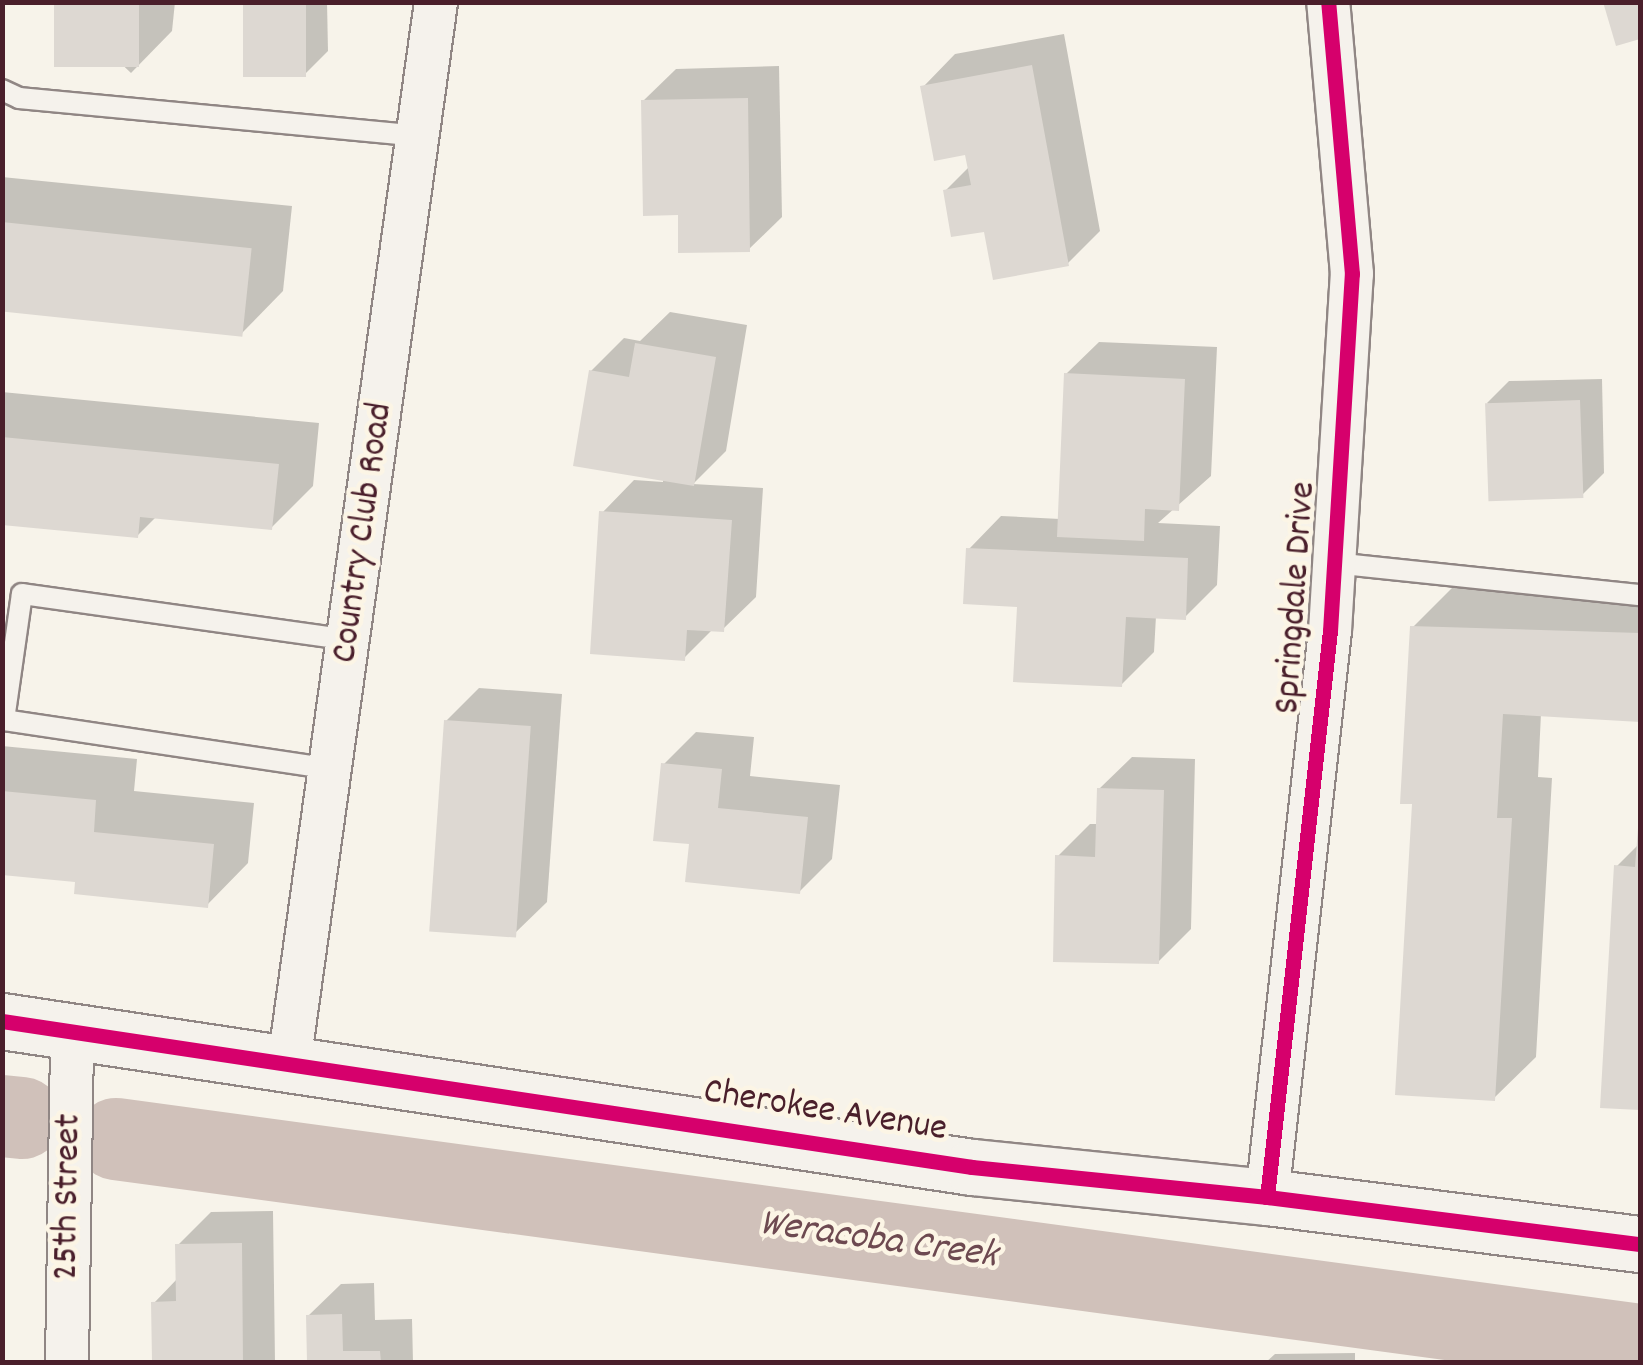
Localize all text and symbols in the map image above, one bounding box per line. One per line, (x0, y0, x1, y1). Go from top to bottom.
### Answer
street label: Country Club Road (323, 400, 405, 666)
street label: Springdale Drive (1266, 480, 1328, 716)
street label: Cherokee Avenue (700, 1070, 950, 1154)
street label: 25th Street (45, 1113, 93, 1281)
water label: Weracoba Creek (756, 1202, 1000, 1282)

